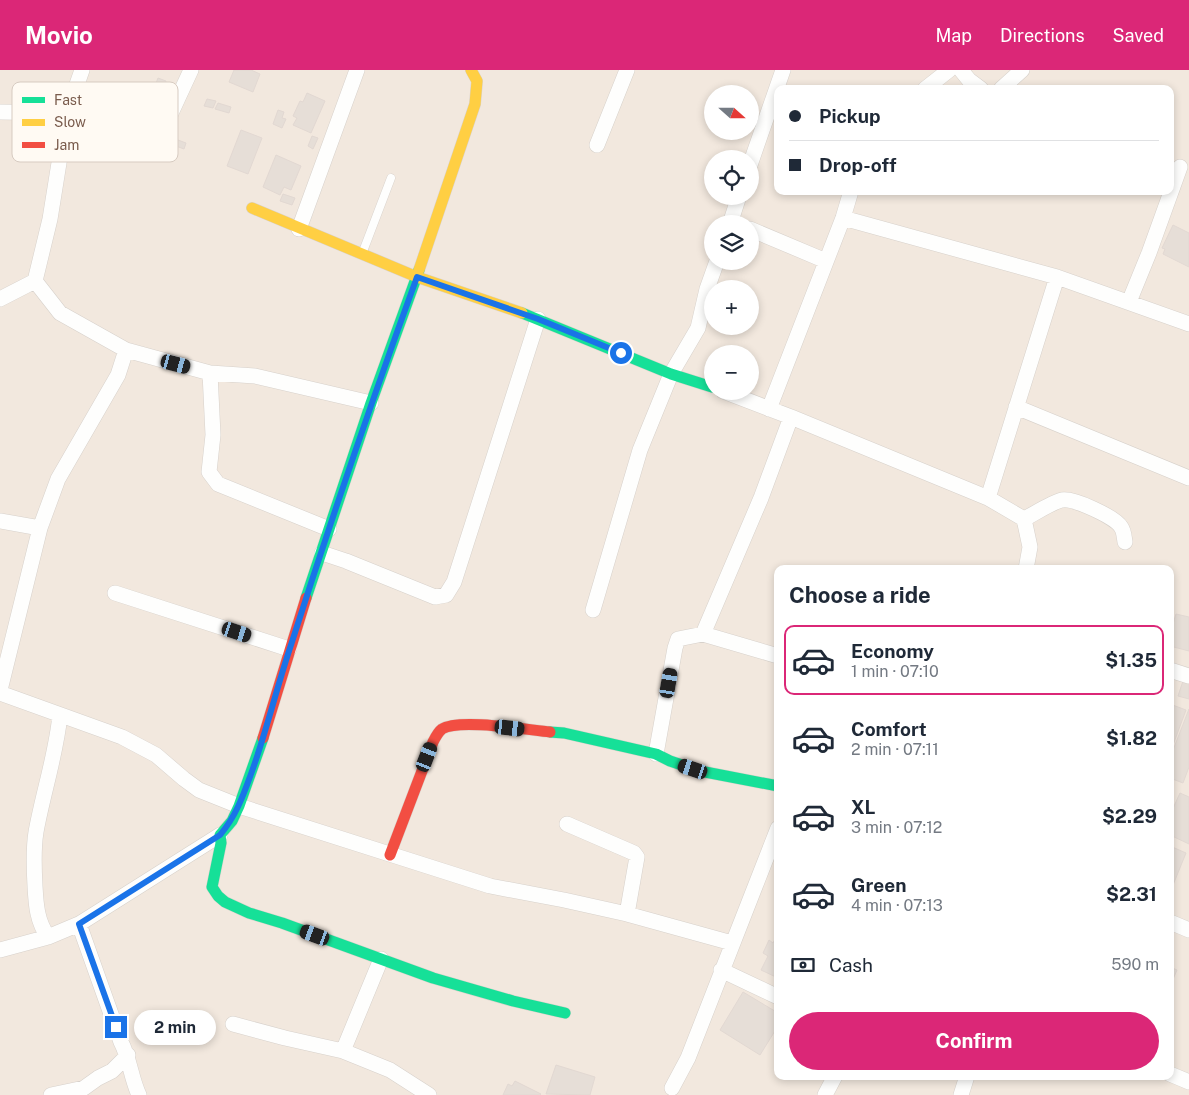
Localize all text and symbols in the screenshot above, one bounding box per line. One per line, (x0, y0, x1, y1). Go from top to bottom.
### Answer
text: Movio (25, 21, 93, 49)
text: Map (935, 25, 972, 46)
text: Directions (1000, 25, 1085, 46)
text: Saved (1113, 25, 1164, 46)
legend (12, 82, 178, 162)
north arrow (704, 85, 759, 140)
map controls (704, 85, 759, 400)
text: Fast (54, 92, 82, 108)
text: Pickup (819, 105, 881, 127)
text: Slow (54, 114, 86, 130)
text: Jam (54, 137, 79, 153)
button: locate (704, 150, 759, 205)
text: Drop-off (819, 154, 896, 176)
button: layers (704, 215, 759, 270)
button: + (704, 280, 759, 335)
route start (610, 342, 632, 364)
button: − (704, 345, 759, 400)
car (159, 353, 192, 375)
text: Choose a ride (789, 582, 931, 608)
car (220, 620, 253, 644)
icon: car (791, 638, 836, 683)
text: Economy (851, 640, 934, 662)
text: $1.35 (1105, 649, 1157, 671)
text: 1 min · 07:10 (851, 662, 939, 681)
car (659, 667, 678, 699)
icon: car (791, 716, 836, 761)
text: Comfort (851, 718, 927, 740)
car (494, 719, 525, 737)
text: $1.82 (1106, 727, 1157, 749)
car (414, 740, 439, 774)
text: 2 min · 07:11 (851, 740, 939, 759)
car (676, 757, 709, 781)
icon: car (791, 794, 836, 839)
text: XL (851, 796, 876, 818)
text: $2.29 (1102, 805, 1157, 827)
text: 3 min · 07:12 (851, 818, 942, 837)
icon: car (791, 872, 836, 917)
text: Green (851, 874, 906, 896)
text: $2.31 (1106, 883, 1157, 905)
text: 4 min · 07:13 (851, 896, 943, 915)
car (298, 923, 331, 947)
icon: cash (789, 951, 817, 979)
text: Cash (829, 954, 873, 976)
text: 590 m (1111, 955, 1159, 974)
callout: 2 min (134, 1010, 216, 1044)
button: Confirm (789, 1012, 1159, 1070)
route end (105, 1016, 127, 1038)
text: 2 min (154, 1018, 196, 1037)

